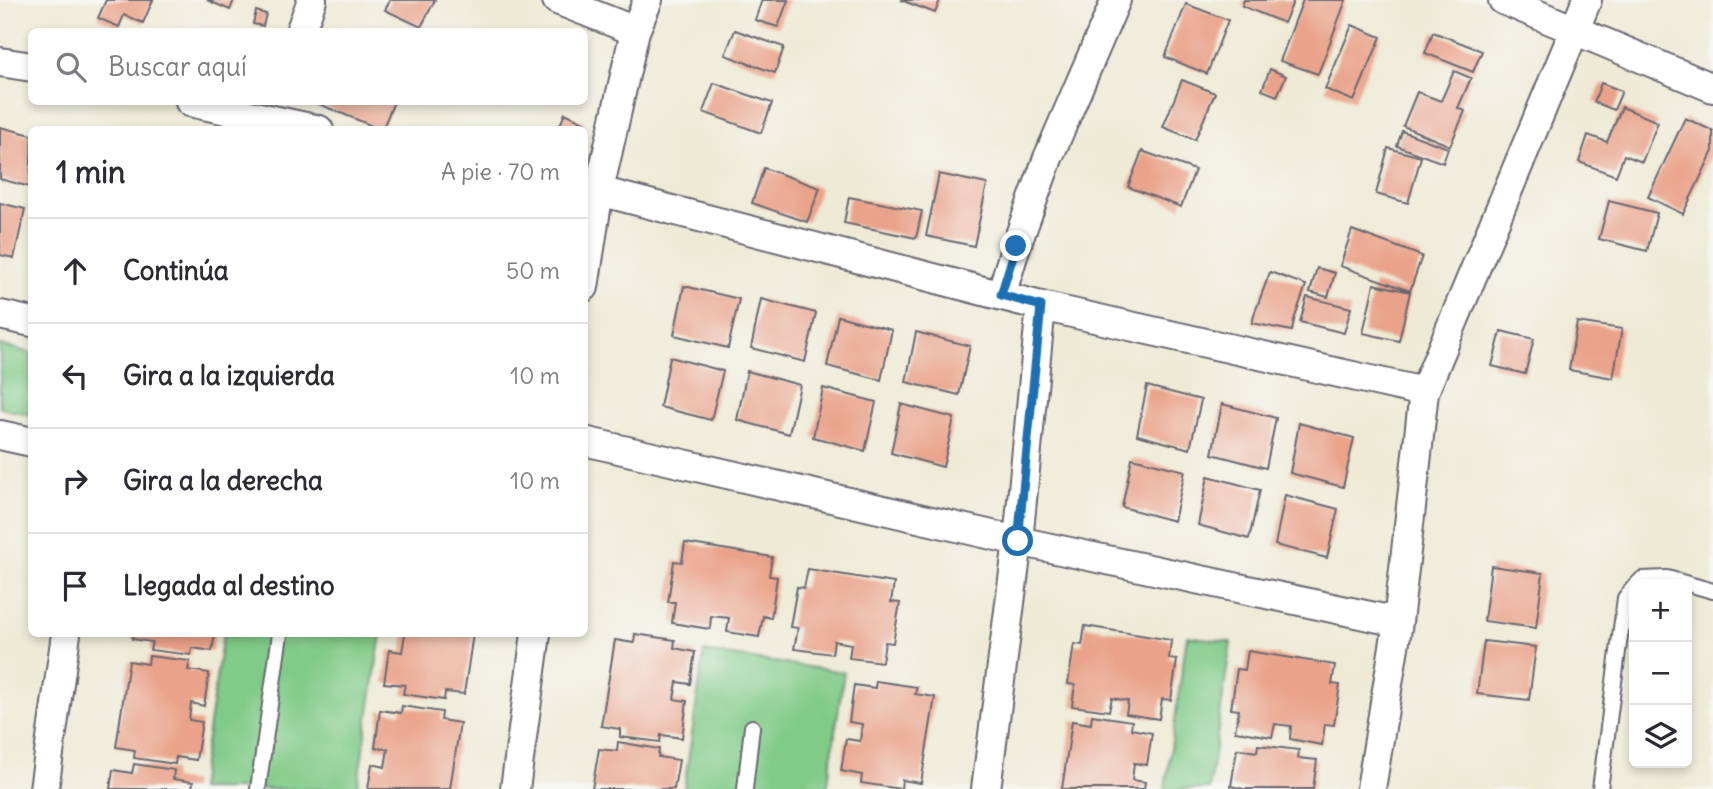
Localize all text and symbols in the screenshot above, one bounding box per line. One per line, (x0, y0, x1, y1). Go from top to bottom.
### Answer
search box (28, 28, 588, 105)
icon: search (52, 48, 90, 86)
text: Buscar aquí (108, 50, 247, 83)
text: 1 min (56, 153, 125, 191)
text: A pie · 70 m (441, 157, 560, 186)
route end (1000, 230, 1031, 261)
icon: ahead (56, 252, 94, 290)
text: Continúa (123, 254, 229, 287)
text: 50 m (506, 256, 560, 285)
icon: left (56, 357, 94, 395)
text: Gira a la izquierda (123, 359, 335, 392)
text: 10 m (510, 361, 560, 390)
icon: right (56, 462, 94, 500)
text: Gira a la derecha (123, 464, 323, 497)
text: 10 m (510, 466, 560, 495)
route start (1002, 525, 1033, 556)
icon: arrive (56, 567, 94, 605)
text: Llegada al destino (123, 569, 335, 602)
map controls (1629, 579, 1692, 768)
button: + (1629, 579, 1692, 642)
button: − (1629, 642, 1692, 705)
button: layers (1629, 705, 1692, 768)

